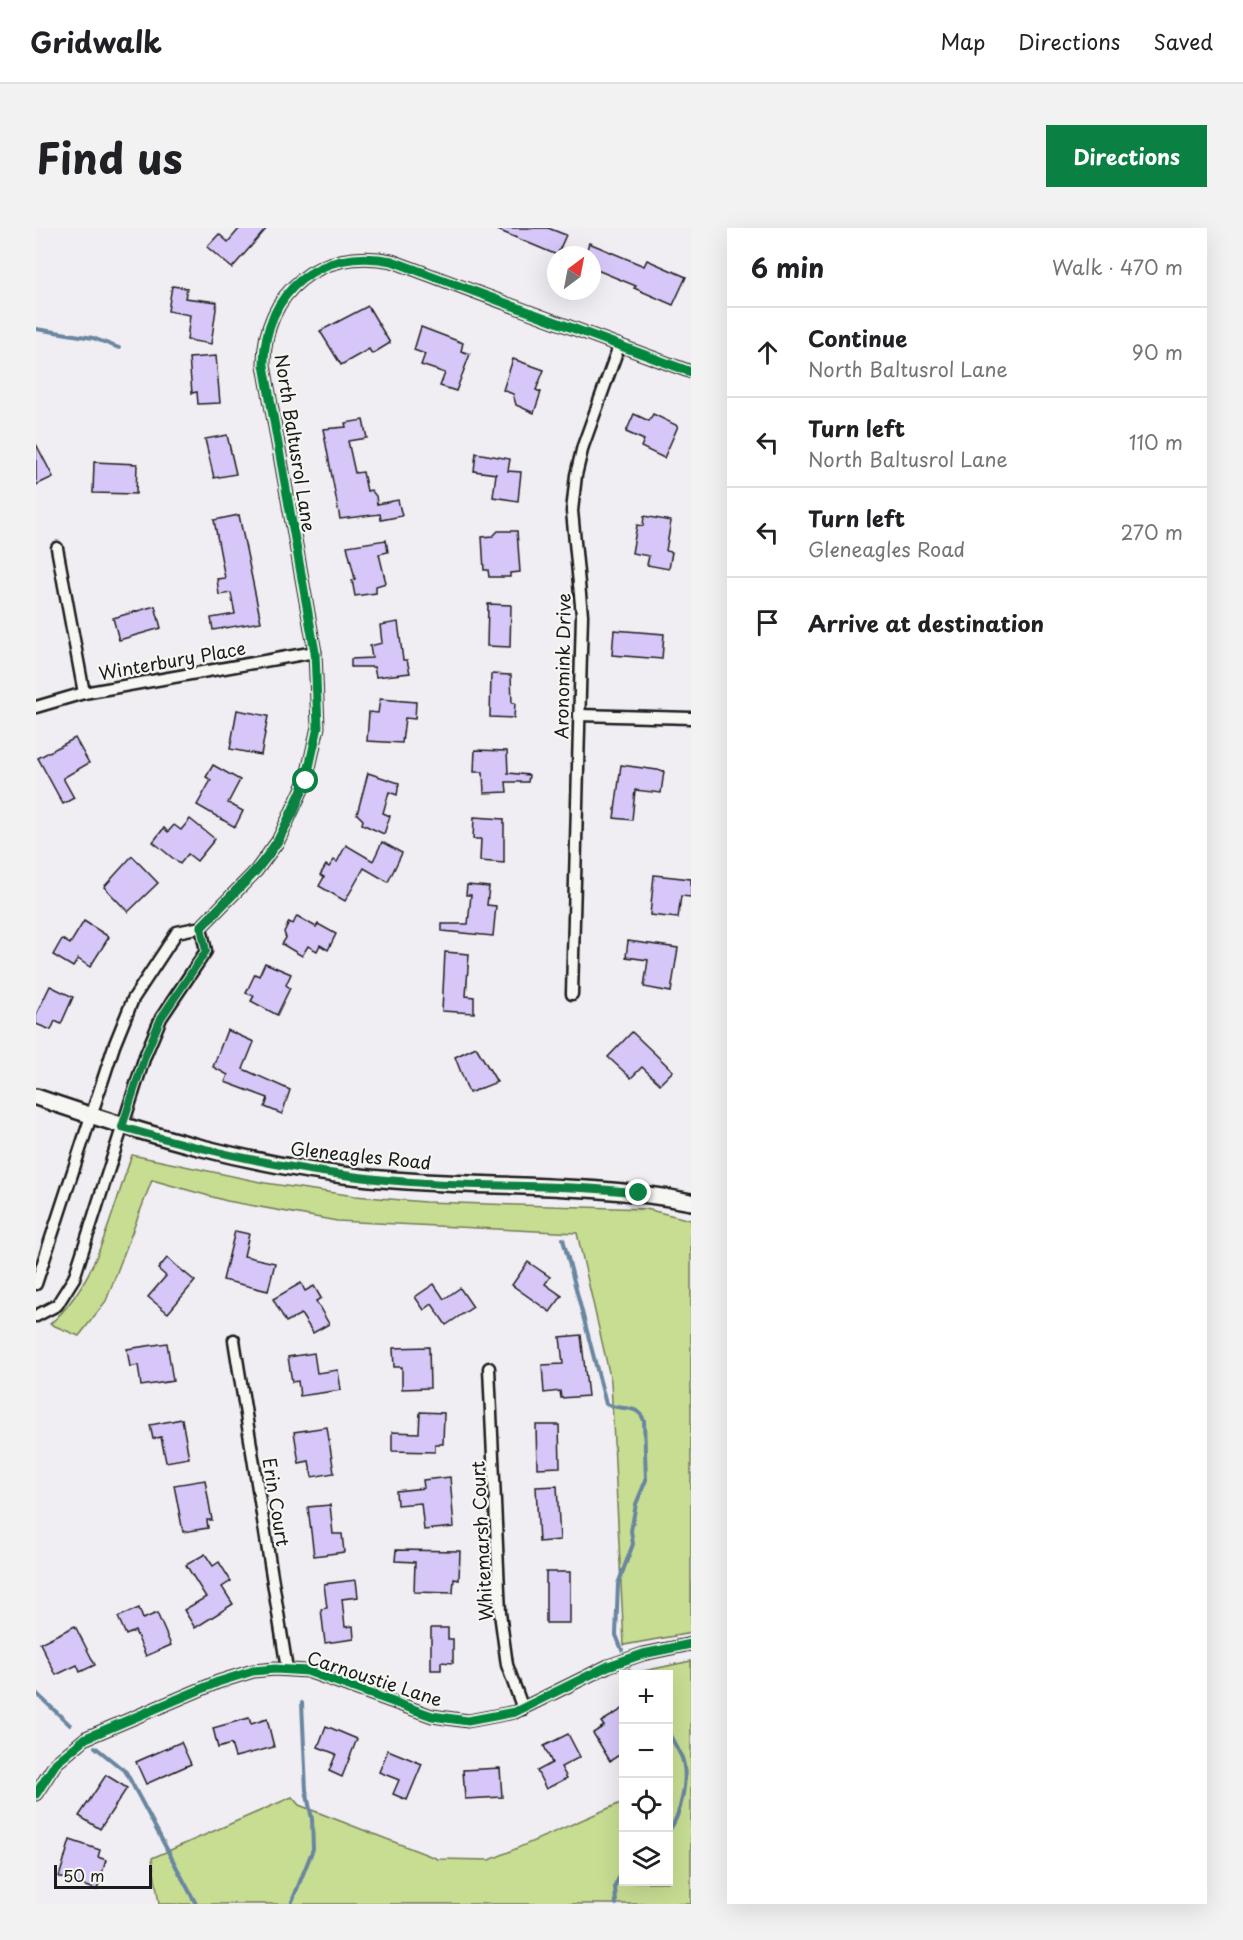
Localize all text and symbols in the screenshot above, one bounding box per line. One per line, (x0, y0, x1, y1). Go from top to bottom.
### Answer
text: Gridwalk (30, 20, 162, 63)
text: Map (940, 25, 985, 57)
text: Directions (1018, 25, 1120, 57)
text: Saved (1153, 25, 1213, 57)
text: Find us (36, 125, 183, 188)
button: Directions (1046, 125, 1207, 187)
north arrow (547, 246, 601, 300)
text: 6 min (751, 248, 824, 287)
text: Walk · 470 m (1052, 252, 1183, 282)
text: Continue (808, 321, 907, 354)
icon: ahead (751, 336, 784, 369)
text: 90 m (1132, 337, 1183, 367)
street label: North Baltusrol Lane (269, 352, 323, 534)
text: North Baltusrol Lane (808, 354, 1008, 384)
text: Turn left (808, 411, 905, 444)
icon: left (751, 426, 784, 459)
text: 110 m (1129, 427, 1183, 457)
text: North Baltusrol Lane (808, 444, 1008, 474)
text: Turn left (808, 501, 905, 534)
icon: left (751, 516, 784, 549)
text: 270 m (1120, 517, 1183, 547)
text: Gleneagles Road (808, 534, 965, 564)
street label: Aronomink Drive (547, 593, 577, 739)
icon: arrive (751, 606, 784, 639)
text: Arrive at destination (808, 606, 1044, 639)
street label: Winterbury Place (96, 634, 248, 686)
route start (292, 767, 318, 793)
street label: Gleneagles Road (289, 1134, 433, 1176)
route end (625, 1179, 651, 1205)
street label: Erin Court (257, 1456, 297, 1548)
street label: Whitemarsh Court (463, 1460, 499, 1622)
street label: Carnoustie Lane (304, 1643, 446, 1713)
map controls (619, 1670, 673, 1886)
button: + (619, 1670, 673, 1724)
button: − (619, 1724, 673, 1778)
button: locate (619, 1778, 673, 1832)
button: layers (619, 1832, 673, 1886)
scale bar (54, 1862, 152, 1890)
text: 50 m (63, 1863, 104, 1887)

